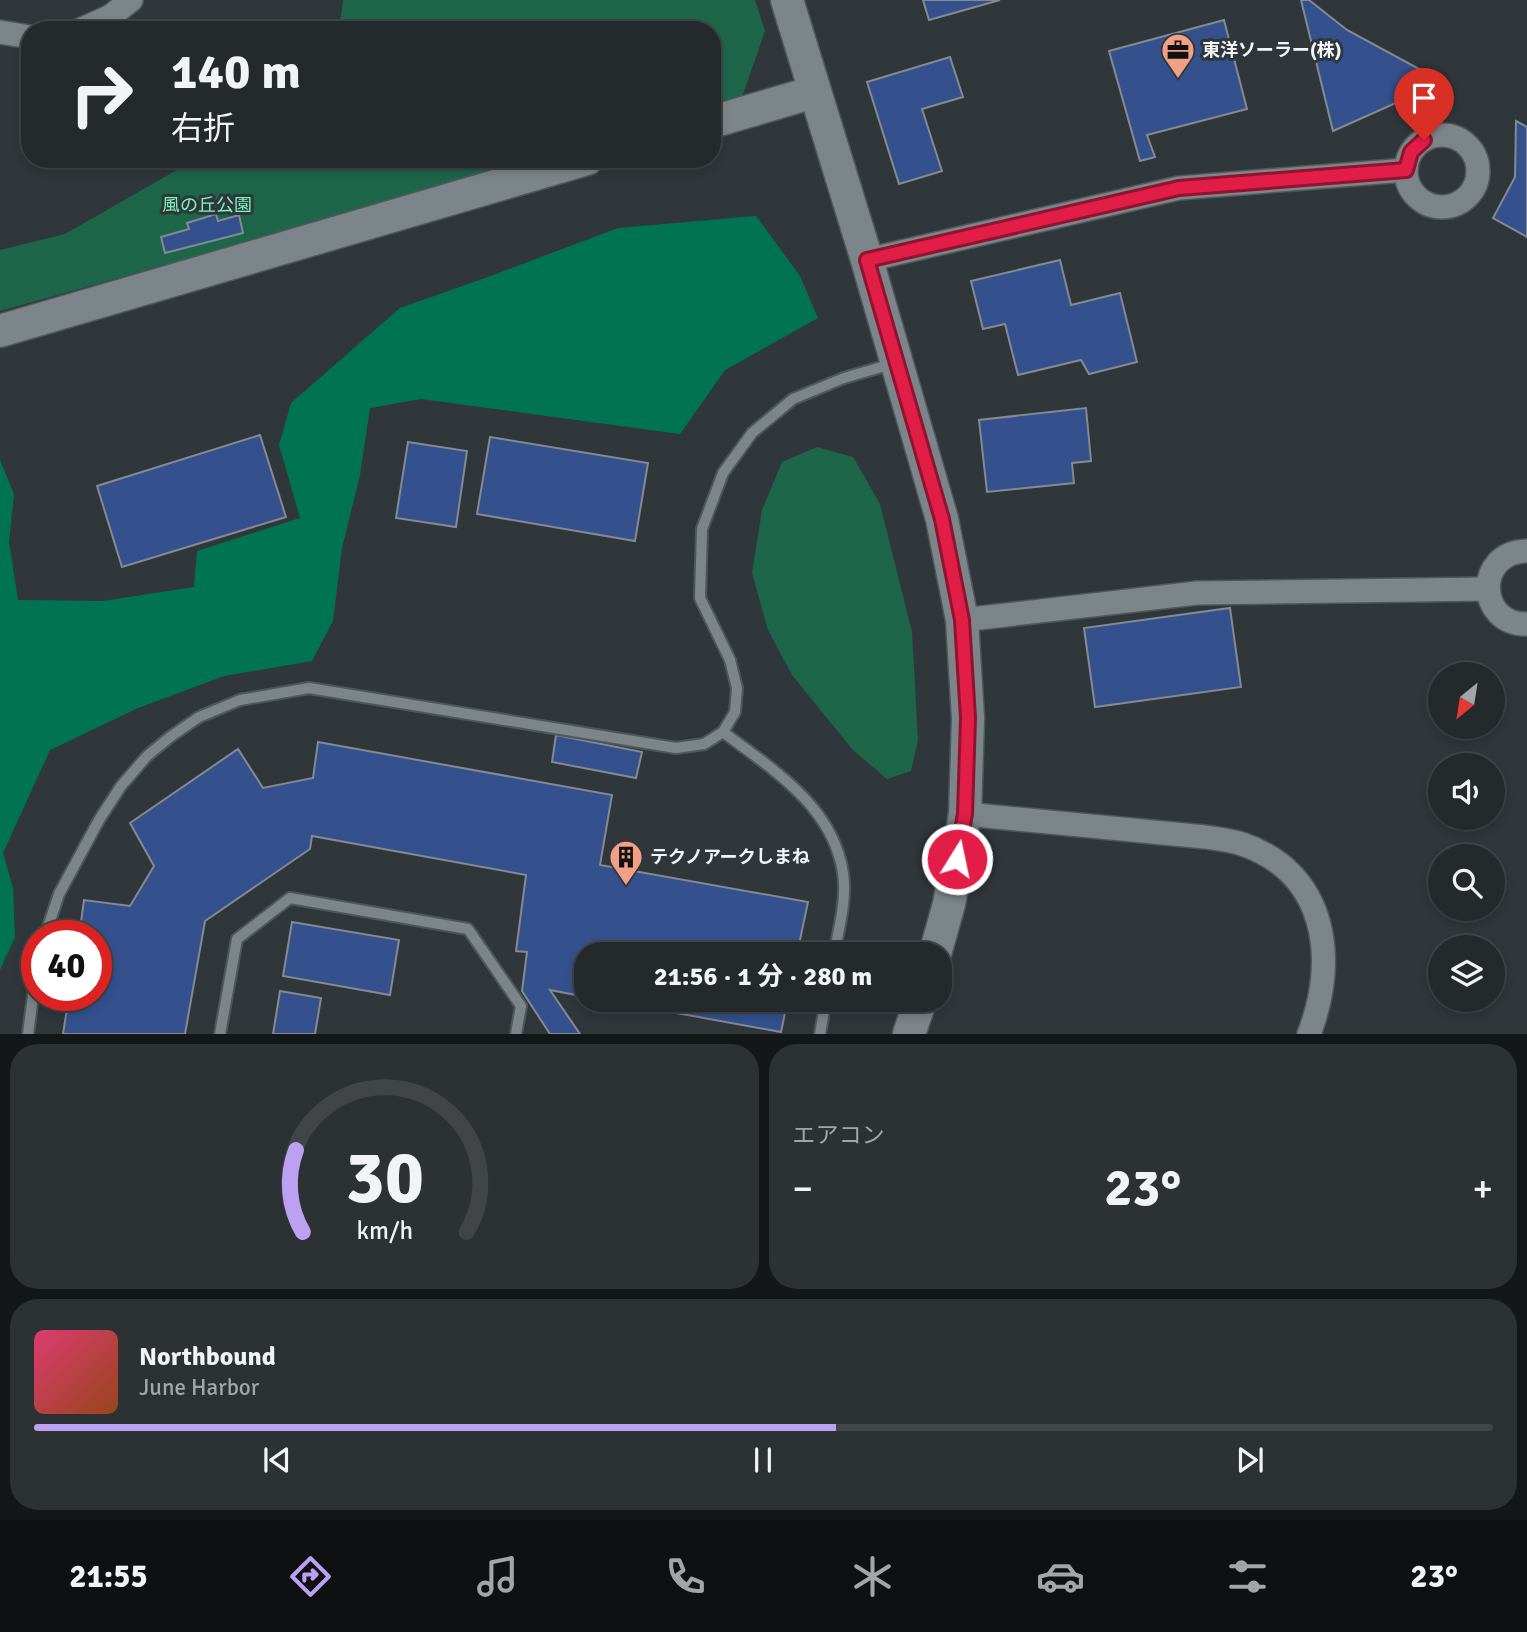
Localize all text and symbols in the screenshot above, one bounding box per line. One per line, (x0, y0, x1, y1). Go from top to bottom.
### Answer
office icon: 東洋ソーラー(株) (1159, 31, 1197, 80)
place label: 東洋ソーラー(株) (1202, 39, 1342, 61)
text: 140 m (171, 42, 301, 102)
icon: right (56, 49, 147, 140)
pin (1394, 68, 1454, 140)
icon: arrive (1405, 79, 1443, 117)
text: 右折 (171, 109, 235, 148)
park label: 風の丘公園 (162, 194, 252, 216)
north arrow (1428, 662, 1505, 738)
map controls (1428, 662, 1505, 1012)
button: sound (1428, 753, 1505, 830)
position arrow (920, 822, 994, 896)
building icon: テクノアークしまね (607, 838, 645, 887)
button: search (1428, 844, 1505, 921)
place label: テクノアークしまね (650, 846, 810, 868)
speed limit sign: 40 (21, 920, 112, 1011)
button: layers (1428, 935, 1505, 1012)
text: 21:56 · 1 分 · 280 m (654, 961, 872, 993)
text: エアコン (793, 1121, 885, 1150)
text: 30 (345, 1135, 424, 1224)
text: 23° (1104, 1156, 1181, 1220)
text: − (793, 1165, 813, 1212)
text: + (1472, 1165, 1493, 1212)
text: km/h (356, 1215, 413, 1246)
text: Northbound (139, 1341, 276, 1373)
text: June Harbor (139, 1373, 259, 1402)
icon: previous (258, 1441, 296, 1479)
icon: pause (744, 1441, 782, 1479)
icon: next (1231, 1441, 1269, 1479)
icon: directions (286, 1552, 335, 1601)
icon: music (473, 1552, 522, 1601)
icon: phone (661, 1552, 710, 1601)
icon: climate (848, 1552, 897, 1601)
icon: car (1036, 1552, 1085, 1601)
icon: filters (1223, 1552, 1272, 1601)
text: 21:55 (69, 1557, 148, 1596)
text: 23° (1410, 1557, 1458, 1596)

